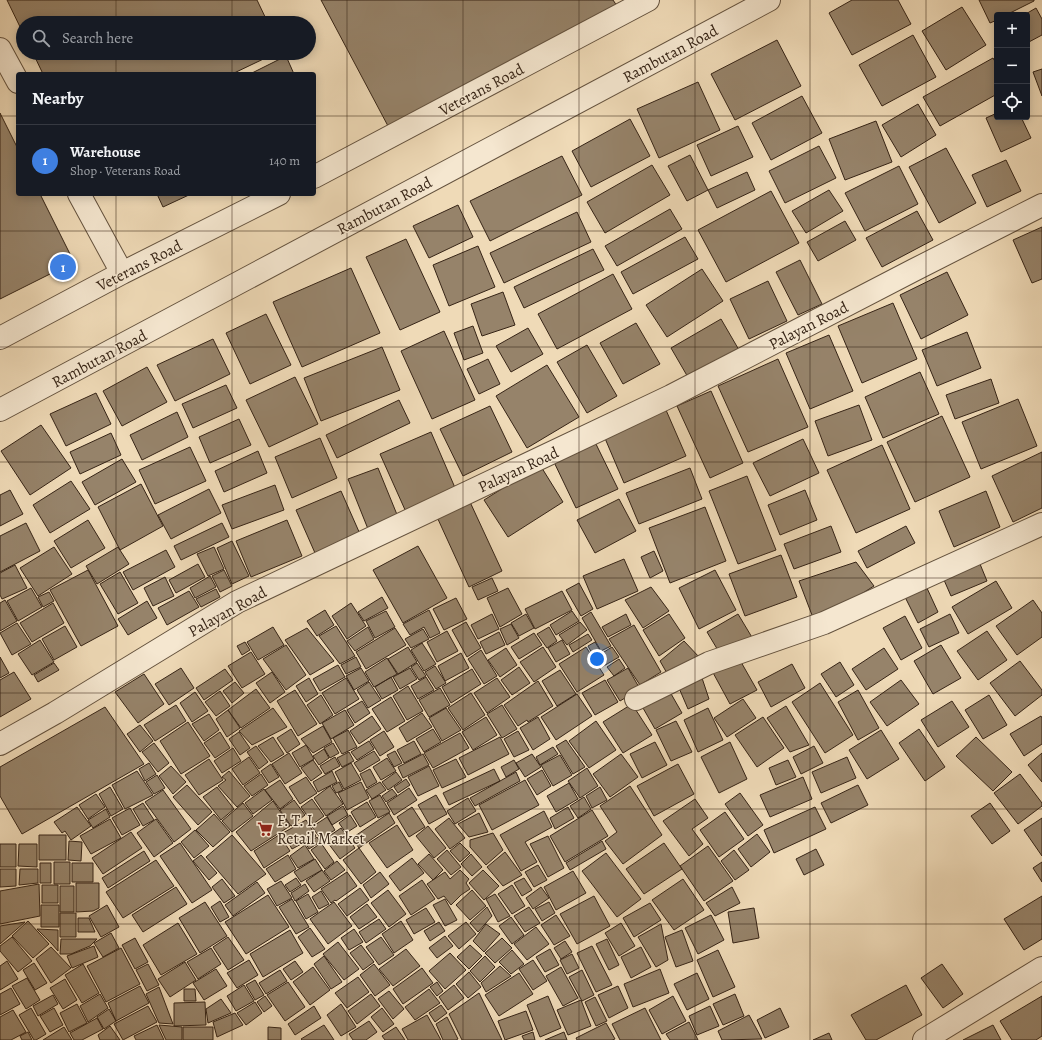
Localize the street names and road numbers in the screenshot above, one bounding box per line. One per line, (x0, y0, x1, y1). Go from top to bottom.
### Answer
street label: Rambutan Road (619, 19, 722, 88)
street label: Veterans Road (434, 58, 528, 122)
street label: Rambutan Road (333, 171, 436, 240)
street label: Veterans Road (92, 235, 186, 297)
street label: Palayan Road (765, 296, 852, 355)
street label: Rambutan Road (48, 324, 151, 393)
street label: Palayan Road (475, 441, 563, 498)
street label: Palayan Road (184, 581, 271, 642)

